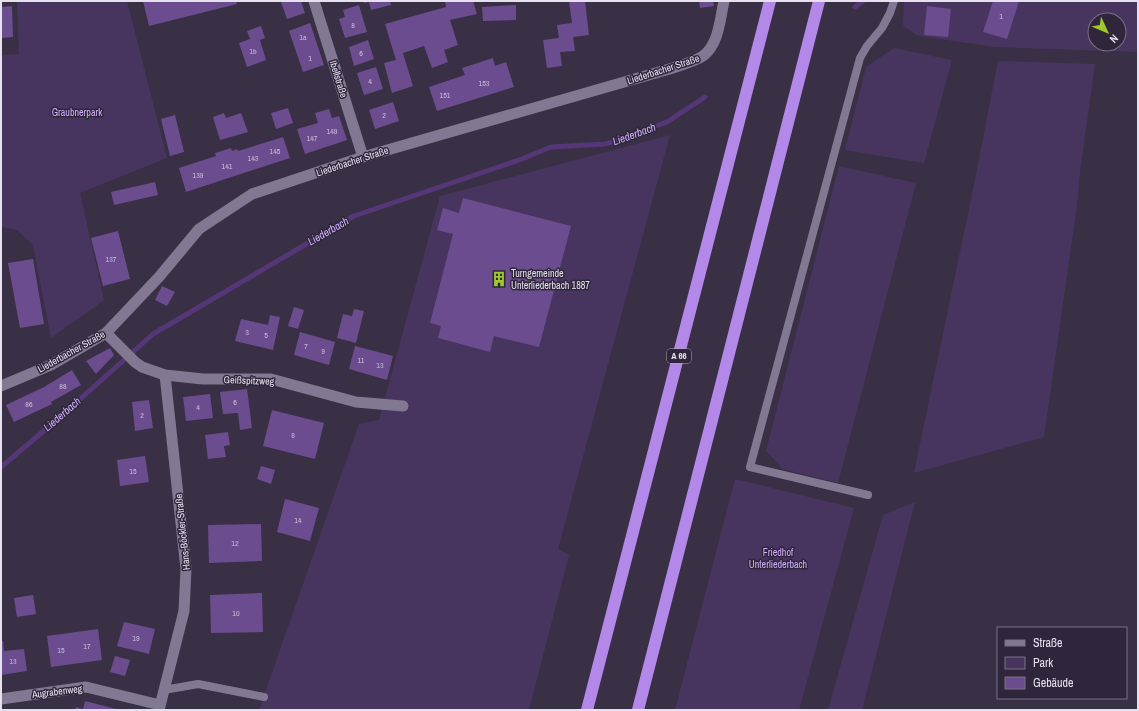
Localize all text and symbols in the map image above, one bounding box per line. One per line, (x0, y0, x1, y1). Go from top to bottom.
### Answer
house number: 1 (999, 11, 1003, 21)
north arrow (1087, 12, 1127, 52)
house number: 8 (351, 20, 355, 30)
house number: 1a (299, 32, 307, 42)
text: N (1107, 32, 1121, 46)
house number: 1b (249, 46, 257, 56)
house number: 6 (359, 48, 363, 58)
street label: Liederbacher Straße (625, 52, 701, 87)
house number: 1 (308, 53, 312, 63)
street label: Ibellstraße (327, 59, 350, 100)
house number: 4 (368, 76, 372, 86)
house number: 153 (479, 78, 490, 88)
house number: 151 (440, 90, 451, 100)
park label: Graubnerpark (52, 106, 103, 119)
house number: 2 (382, 110, 386, 120)
water label: Liederbach (610, 120, 658, 148)
house number: 149 (327, 126, 338, 136)
house number: 147 (307, 133, 318, 143)
street label: Liederbacher Straße (314, 144, 390, 179)
house number: 145 (270, 146, 281, 156)
house number: 143 (248, 153, 259, 163)
house number: 141 (222, 161, 233, 171)
house number: 139 (193, 170, 204, 180)
water label: Liederbach (305, 214, 351, 248)
house number: 137 (106, 254, 117, 264)
place label: Turngemeinde Unterliederbach 1887 (511, 267, 590, 292)
building icon: Turngemeinde Unterliederbach 1887 (490, 270, 508, 288)
street label: Liederbacher Straße (35, 327, 108, 375)
house number: 3 (245, 327, 249, 337)
house number: 5 (264, 330, 268, 340)
house number: 7 (304, 341, 308, 351)
house number: 9 (321, 346, 325, 356)
road number: A 66 (667, 349, 691, 363)
house number: 11 (358, 355, 365, 365)
house number: 13 (376, 360, 384, 370)
street label: Geißspitzweg (223, 373, 275, 388)
house number: 88 (59, 381, 67, 391)
water label: Liederbach (40, 394, 84, 434)
house number: 6 (233, 397, 237, 407)
house number: 86 (25, 399, 33, 409)
house number: 4 (196, 402, 200, 412)
house number: 2 (140, 410, 144, 420)
house number: 8 (291, 430, 295, 440)
house number: 15 (129, 466, 137, 476)
street label: Hans-Böckler-Straße (172, 493, 193, 571)
house number: 14 (294, 515, 302, 525)
house number: 12 (231, 538, 239, 548)
park label: Friedhof Unterliederbach (749, 546, 807, 571)
house number: 10 (232, 608, 240, 618)
legend (997, 627, 1127, 699)
house number: 19 (132, 633, 140, 643)
text: Straße (1033, 635, 1063, 651)
house number: 17 (83, 641, 91, 651)
house number: 15 (57, 645, 65, 655)
text: Park (1033, 655, 1053, 671)
house number: 13 (9, 656, 17, 666)
text: Gebäude (1033, 675, 1074, 691)
street label: Augrabenweg (30, 682, 83, 701)

